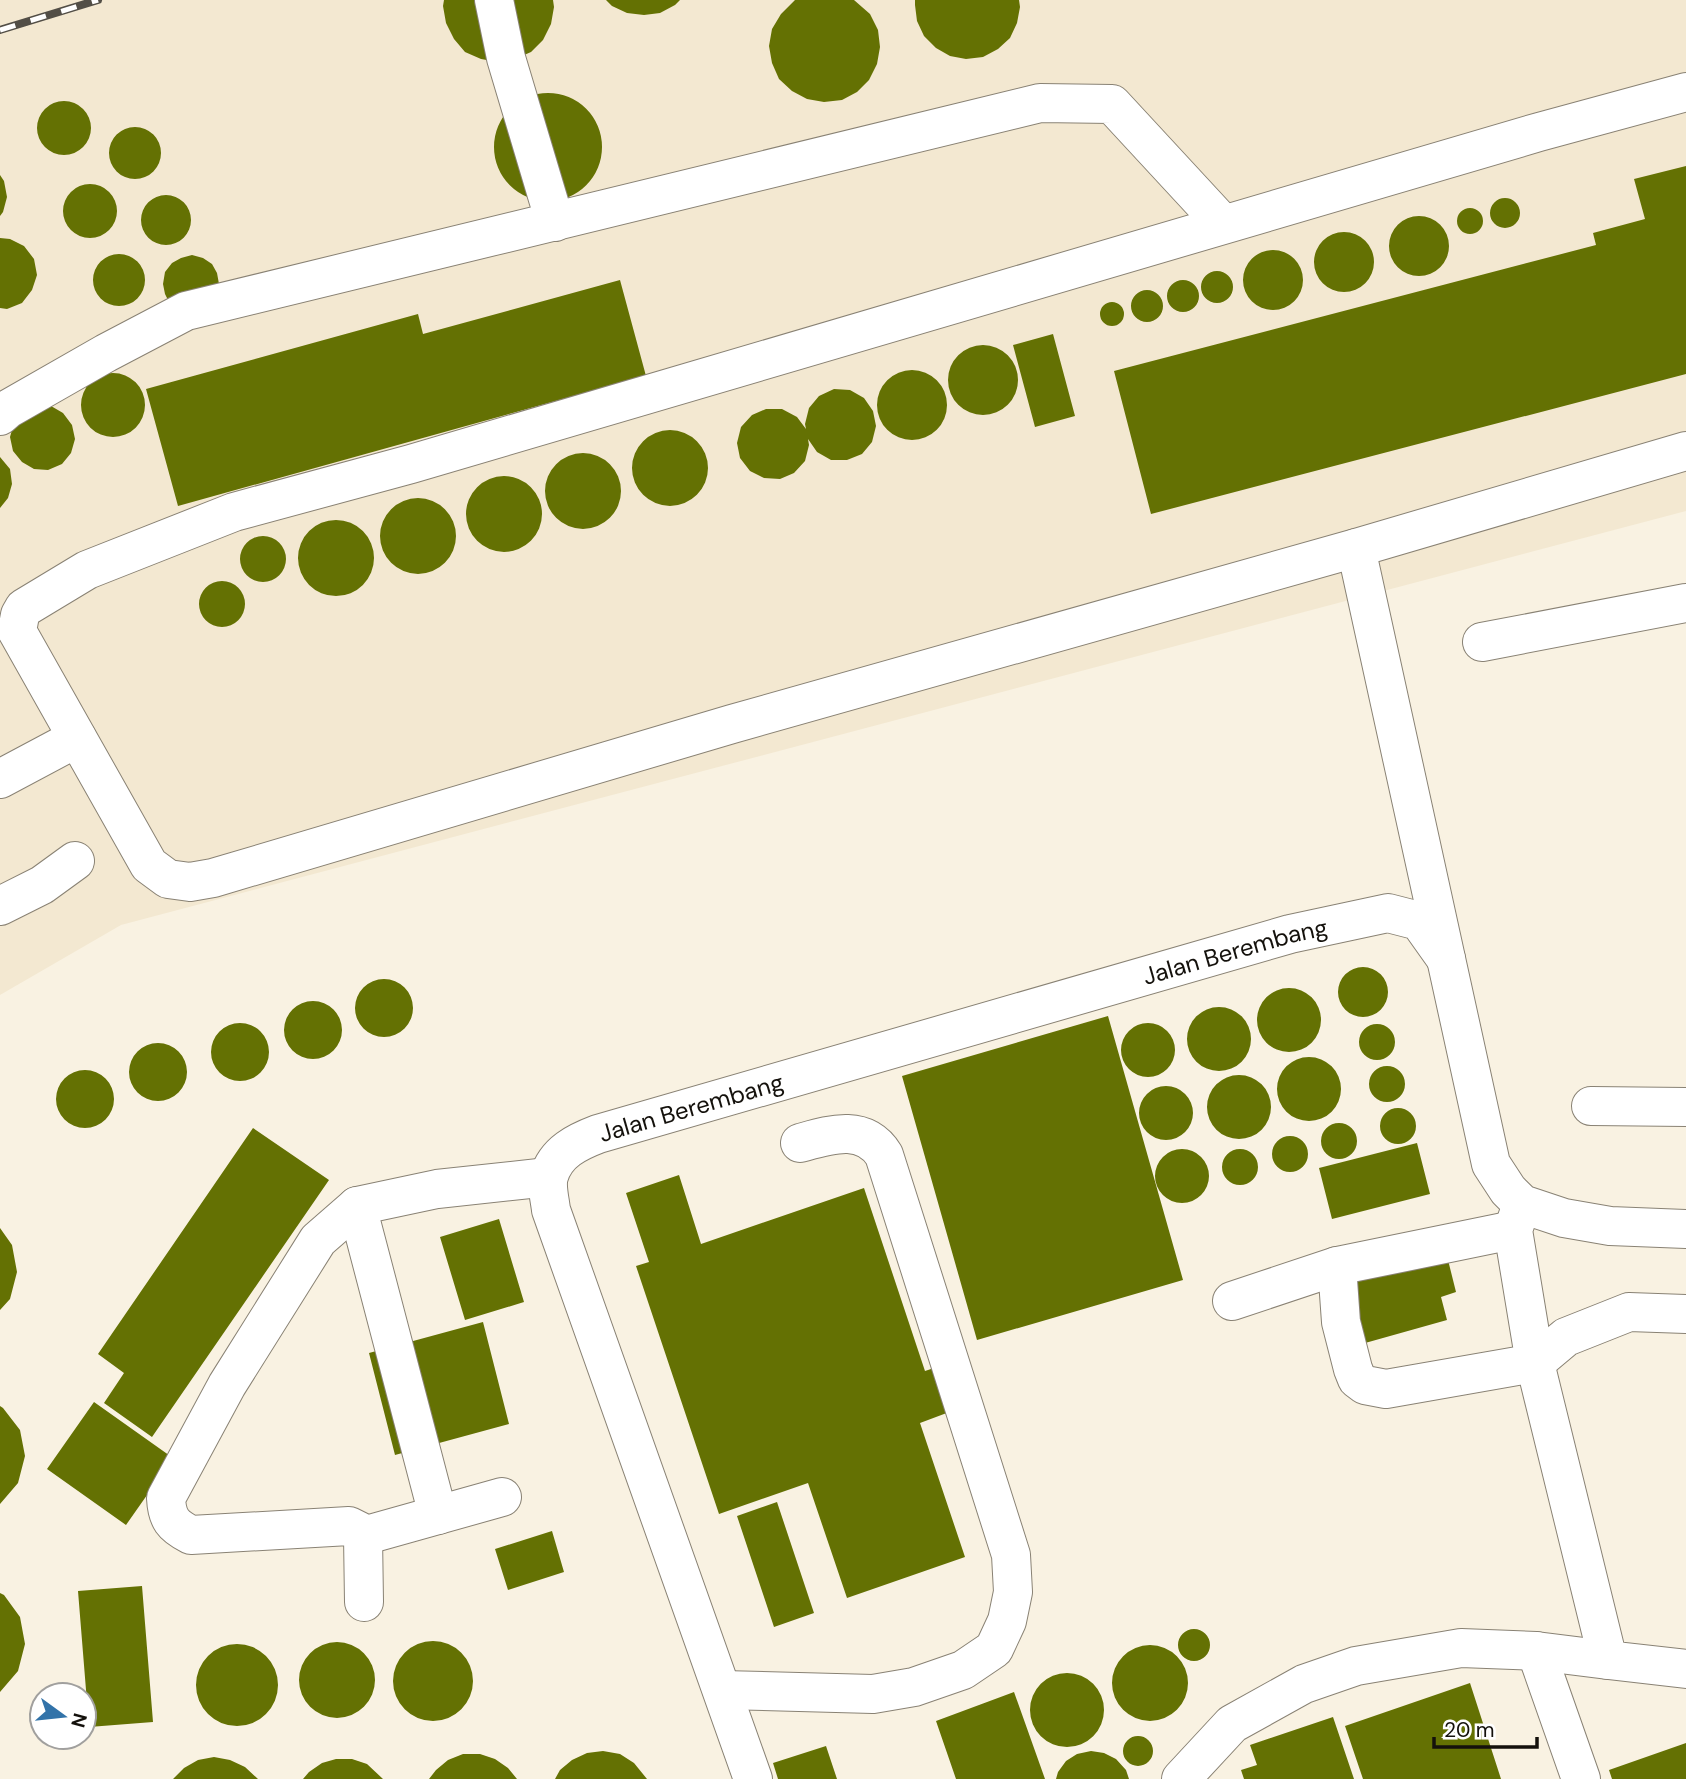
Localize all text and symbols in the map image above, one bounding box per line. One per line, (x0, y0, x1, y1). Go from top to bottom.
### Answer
street label: Jalan Berembang (1139, 911, 1330, 991)
street label: Jalan Berembang (595, 1066, 787, 1148)
north arrow (28, 1681, 98, 1751)
scale bar (1434, 1706, 1537, 1750)
text: N (65, 1710, 93, 1730)
text: 20 m (1444, 1716, 1495, 1744)

